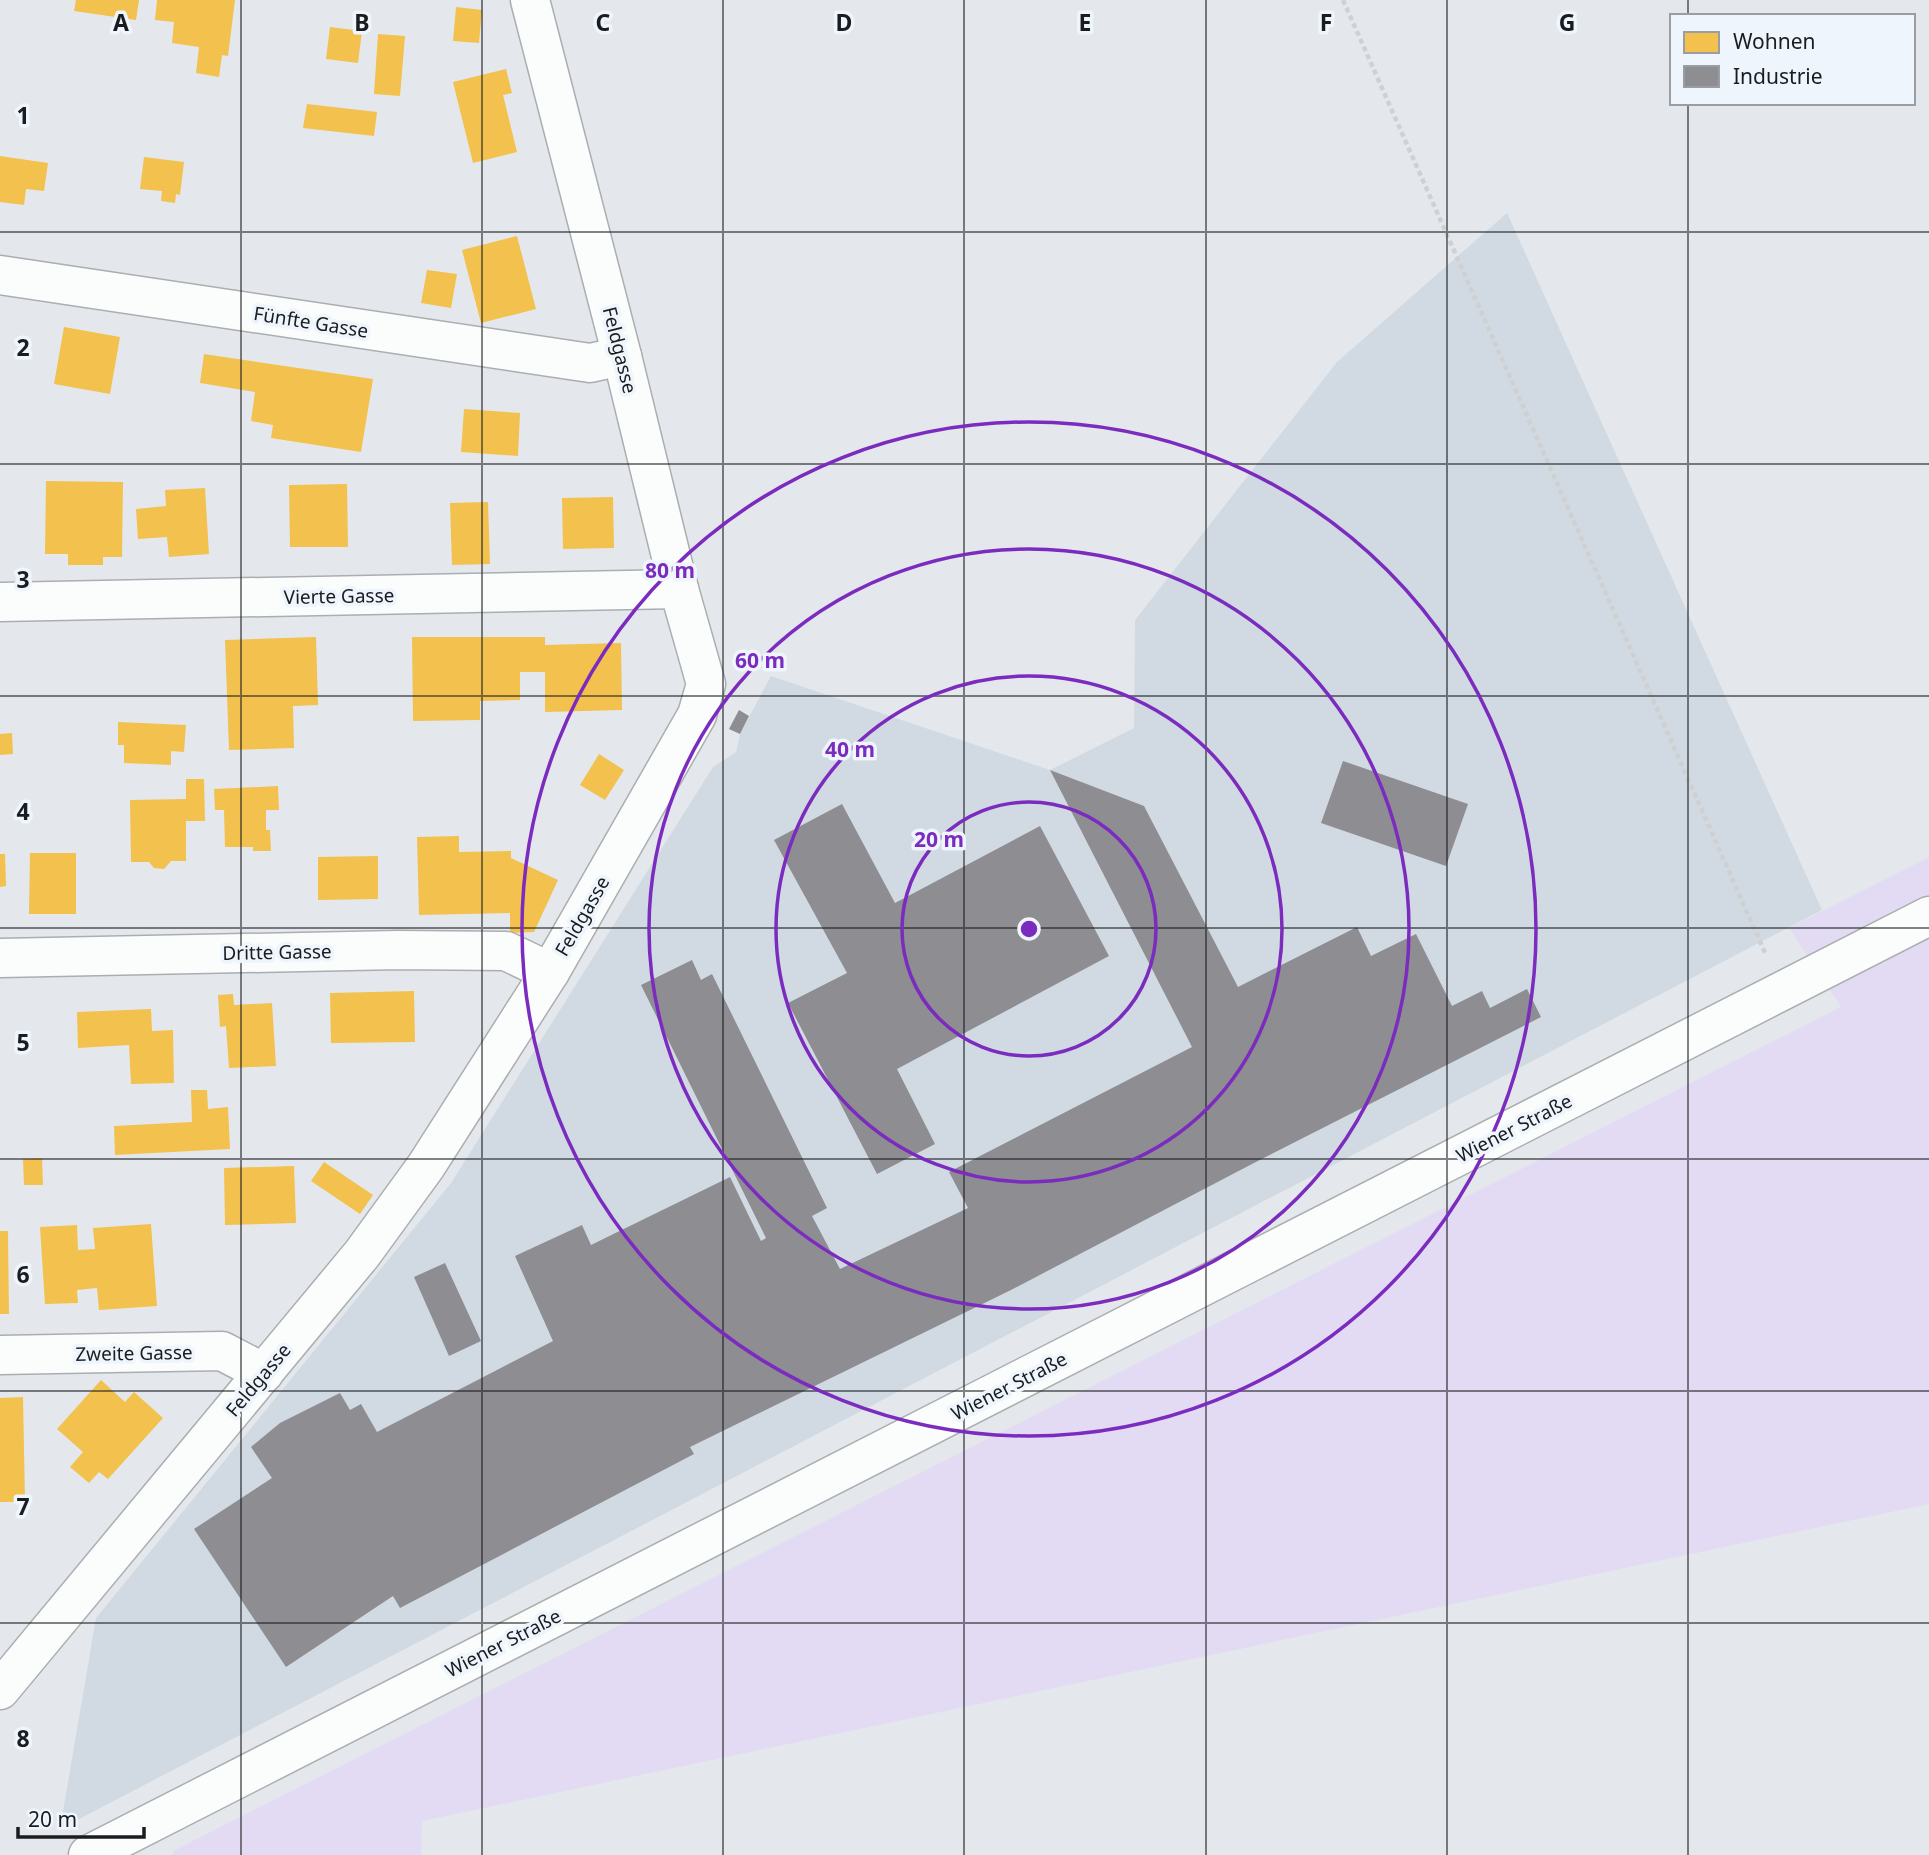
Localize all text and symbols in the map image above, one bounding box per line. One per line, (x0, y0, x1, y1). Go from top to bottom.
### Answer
text: A (113, 6, 129, 38)
text: B (354, 6, 370, 38)
text: C (596, 6, 611, 38)
text: D (836, 6, 852, 38)
text: E (1079, 6, 1091, 38)
text: F (1320, 6, 1332, 38)
text: G (1559, 6, 1575, 38)
legend (1670, 14, 1915, 105)
text: Wohnen (1733, 27, 1816, 55)
text: Industrie (1733, 62, 1823, 90)
text: 1 (16, 99, 30, 131)
street label: Fünfte Gasse (252, 300, 370, 344)
street label: Feldgasse (597, 304, 643, 396)
text: 2 (16, 331, 30, 363)
text: 80 m (645, 556, 695, 584)
text: 3 (16, 563, 30, 595)
street label: Vierte Gasse (283, 582, 395, 610)
text: 60 m (735, 646, 785, 674)
text: 40 m (825, 735, 875, 763)
text: 4 (16, 795, 30, 827)
text: 20 m (914, 825, 964, 853)
street label: Feldgasse (549, 871, 615, 961)
centre of rings (1017, 917, 1041, 941)
street label: Dritte Gasse (222, 938, 332, 966)
text: 5 (16, 1026, 30, 1058)
street label: Wiener Straße (1452, 1088, 1576, 1168)
text: 6 (16, 1258, 30, 1290)
street label: Feldgasse (220, 1338, 296, 1422)
street label: Zweite Gasse (75, 1339, 193, 1367)
street label: Wiener Straße (947, 1346, 1071, 1426)
text: 7 (16, 1490, 30, 1522)
street label: Wiener Straße (441, 1603, 565, 1683)
text: 8 (16, 1722, 30, 1754)
scale bar (18, 1796, 144, 1840)
text: 20 m (28, 1805, 77, 1833)

